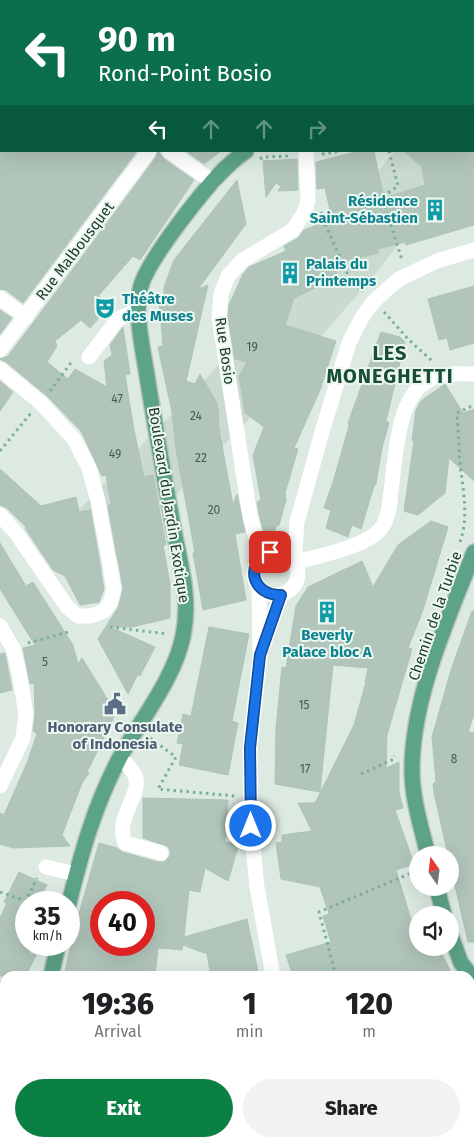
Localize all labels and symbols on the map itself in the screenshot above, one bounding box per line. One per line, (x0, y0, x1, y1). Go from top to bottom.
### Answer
place label: Résidence Saint-Sébastien (310, 192, 418, 227)
building icon: Résidence Saint-Sébastien (422, 197, 448, 223)
street label: Rue Malbousquet (32, 198, 118, 304)
place label: Palais du Printemps (306, 255, 376, 290)
building icon: Palais du Printemps (277, 260, 303, 286)
place label: Théâtre des Muses (122, 290, 193, 325)
theatre icon: Théâtre des Muses (92, 295, 118, 321)
street label: Rue Bosio (211, 316, 239, 386)
house number: 19 (246, 340, 258, 354)
district label: LES MONEGHETTI (326, 341, 454, 388)
house number: 47 (111, 392, 123, 406)
street label: Boulevard du Jardin Exotique (145, 406, 193, 604)
house number: 24 (190, 409, 203, 423)
house number: 49 (109, 447, 121, 461)
house number: 22 (195, 451, 207, 465)
house number: 20 (208, 503, 221, 517)
pin (249, 531, 291, 573)
street label: Chemin de la Turbie (404, 549, 466, 683)
building icon: Beverly Palace bloc A (314, 599, 340, 625)
place label: Beverly Palace bloc A (282, 626, 373, 661)
house number: 5 (42, 655, 48, 669)
public building icon: Honorary Consulate of Indonesia (102, 691, 128, 717)
house number: 15 (298, 698, 310, 712)
place label: Honorary Consulate of Indonesia (47, 718, 183, 753)
house number: 8 (451, 752, 458, 766)
house number: 17 (300, 762, 310, 776)
position arrow (224, 799, 276, 851)
north arrow (409, 846, 459, 896)
speed limit sign: 40 (90, 891, 155, 956)

